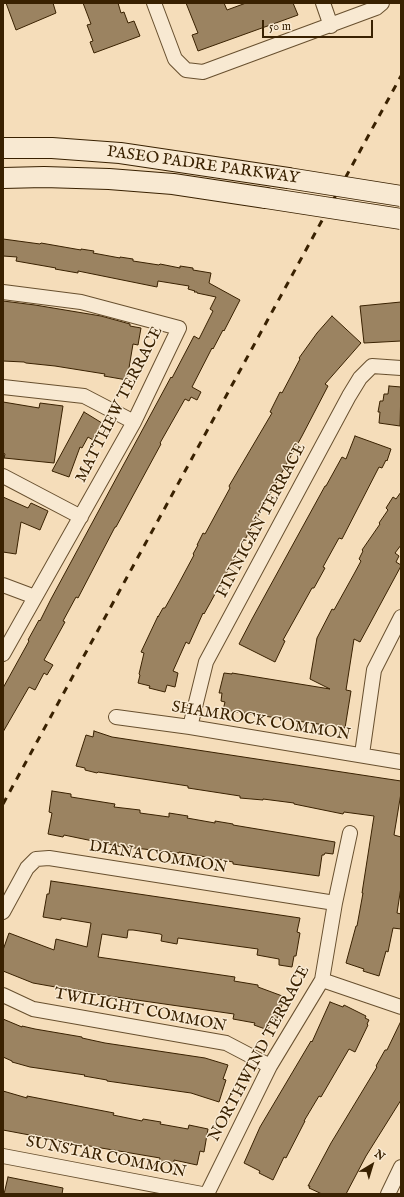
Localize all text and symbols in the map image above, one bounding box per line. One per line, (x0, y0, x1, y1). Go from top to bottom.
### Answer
scale bar (264, 12, 375, 38)
text: 50 m (269, 19, 291, 34)
street label: PASEO PADRE PARKWAY (106, 143, 300, 189)
street label: MATTHEW TERRACE (72, 324, 168, 486)
street label: FINNIGAN TERRACE (213, 440, 311, 602)
street label: SHAMROCK COMMON (170, 698, 352, 746)
street label: DIANA COMMON (88, 838, 228, 878)
street label: NORTHWIND TERRACE (205, 963, 315, 1145)
street label: TWILIGHT COMMON (52, 985, 228, 1037)
street label: SUNSTAR COMMON (24, 1133, 188, 1183)
north arrow (352, 1145, 392, 1185)
text: N (371, 1147, 387, 1164)

